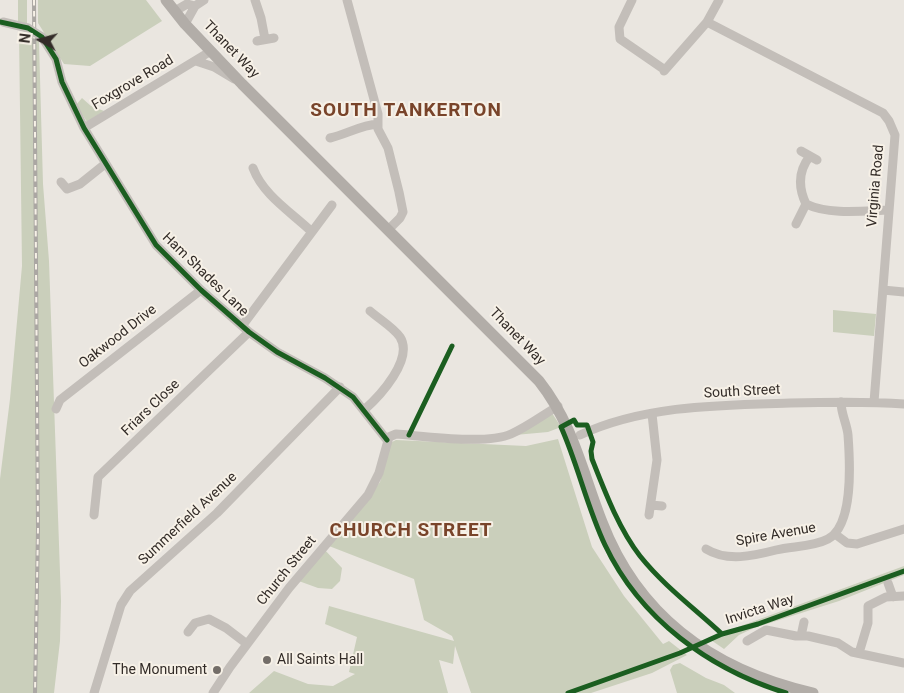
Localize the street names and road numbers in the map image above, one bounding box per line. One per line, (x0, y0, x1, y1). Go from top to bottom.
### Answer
street label: Thanet Way (200, 18, 262, 82)
street label: Foxgrove Road (89, 52, 177, 114)
street label: Virginia Road (864, 144, 888, 228)
street label: Ham Shades Lane (158, 230, 252, 320)
street label: Oakwood Drive (76, 302, 160, 372)
street label: Thanet Way (486, 305, 548, 369)
street label: Friars Close (119, 376, 183, 440)
street label: South Street (703, 382, 781, 402)
street label: Summerfield Avenue (135, 469, 241, 569)
street label: Spire Avenue (735, 520, 817, 550)
street label: Church Street (254, 533, 320, 609)
street label: Invicta Way (724, 591, 796, 629)

